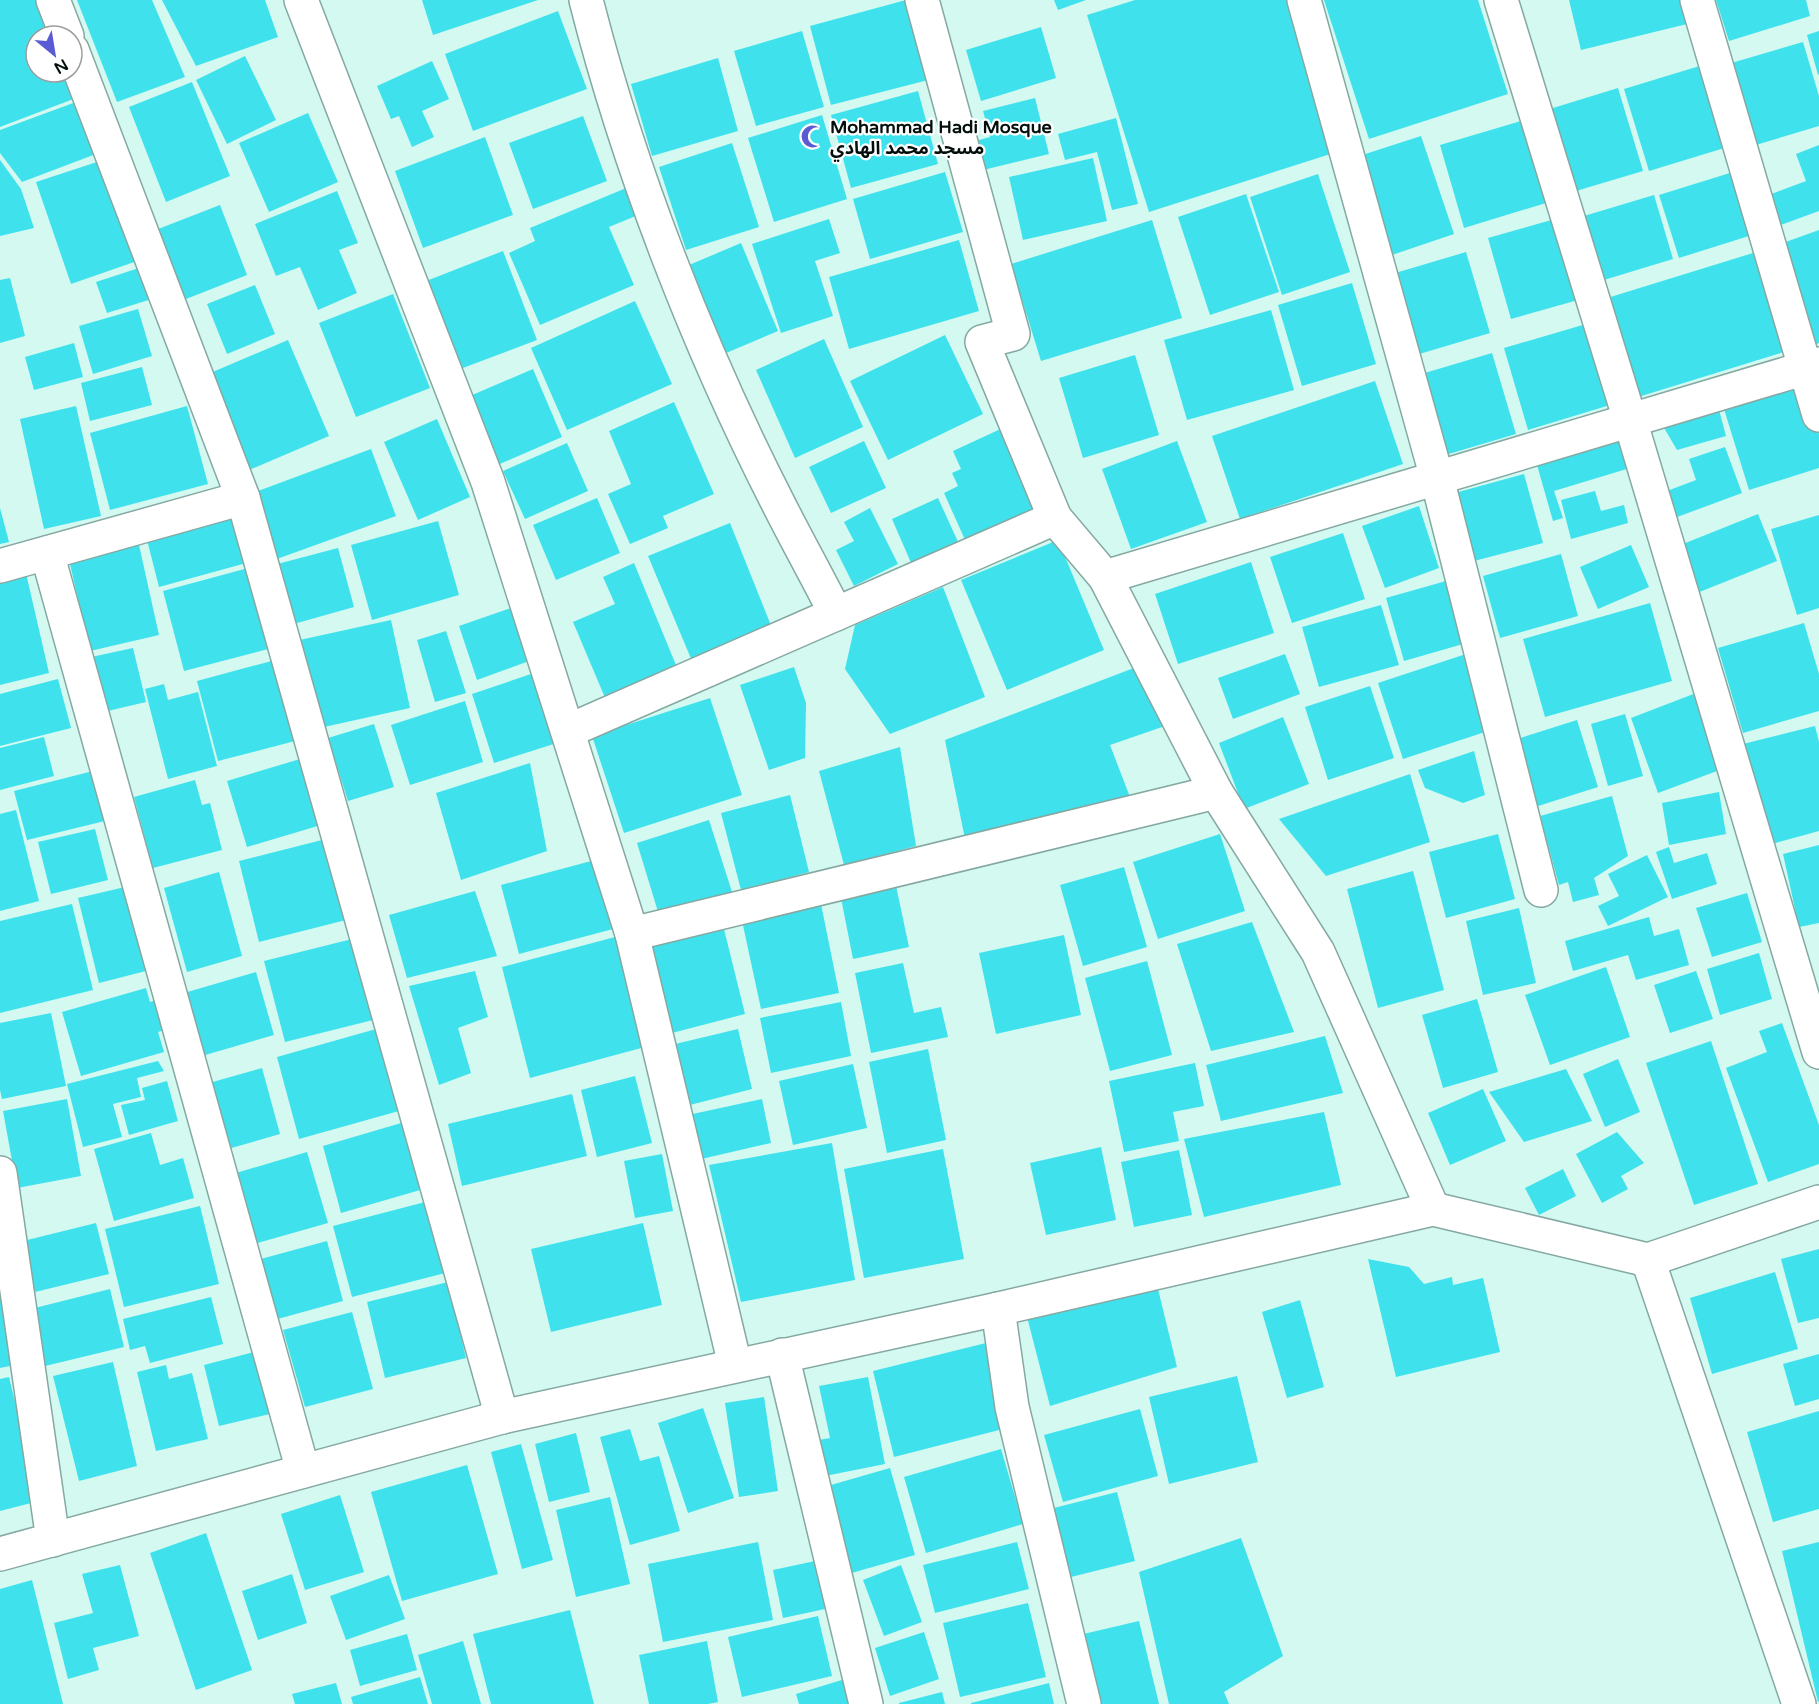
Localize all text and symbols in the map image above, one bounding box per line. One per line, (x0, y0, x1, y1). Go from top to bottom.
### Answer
north arrow (24, 24, 84, 84)
text: N (50, 54, 72, 78)
place label: Mohammad Hadi Mosque مسجد محمد الهادي (830, 116, 1052, 162)
mosque icon: Mohammad Hadi Mosque مسجد محمد الهادي (799, 124, 825, 150)

